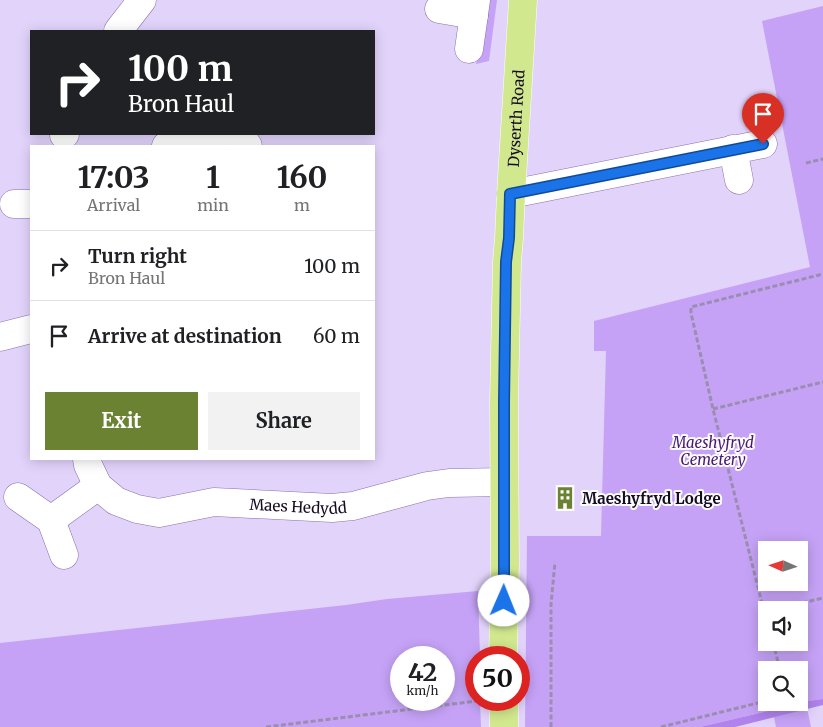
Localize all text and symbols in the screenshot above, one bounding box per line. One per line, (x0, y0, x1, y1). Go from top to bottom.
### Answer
text: 100 m (128, 47, 233, 91)
icon: right (45, 50, 110, 115)
street label: Dyserth Road (503, 69, 528, 168)
text: Bron Haul (128, 90, 234, 118)
pin (742, 93, 784, 144)
icon: arrive (749, 100, 777, 128)
text: 17:03 (78, 158, 150, 196)
text: 1 (206, 158, 220, 196)
text: 160 (276, 158, 327, 196)
text: Arrival (87, 195, 140, 215)
text: min (197, 195, 229, 215)
text: m (294, 195, 310, 215)
text: Turn right (88, 244, 187, 268)
icon: right (45, 252, 73, 280)
text: 100 m (304, 254, 360, 278)
text: Bron Haul (88, 268, 165, 288)
icon: arrive (45, 322, 73, 350)
text: Arrive at destination (88, 324, 282, 348)
text: 60 m (313, 324, 360, 348)
button: Exit (45, 392, 198, 450)
button: Share (208, 392, 360, 450)
park label: Maeshyfryd Cemetery (671, 433, 754, 469)
building icon: Maeshyfryd Lodge (552, 485, 578, 511)
place label: Maeshyfryd Lodge (582, 489, 721, 508)
street label: Maes Hedydd (249, 494, 348, 518)
north arrow (758, 541, 808, 591)
map controls (758, 541, 808, 711)
position arrow (477, 574, 529, 626)
button: sound (758, 601, 808, 651)
speed limit sign: 50 (465, 646, 530, 711)
text: 42 (408, 656, 437, 688)
button: search (758, 661, 808, 711)
text: km/h (407, 683, 438, 698)

